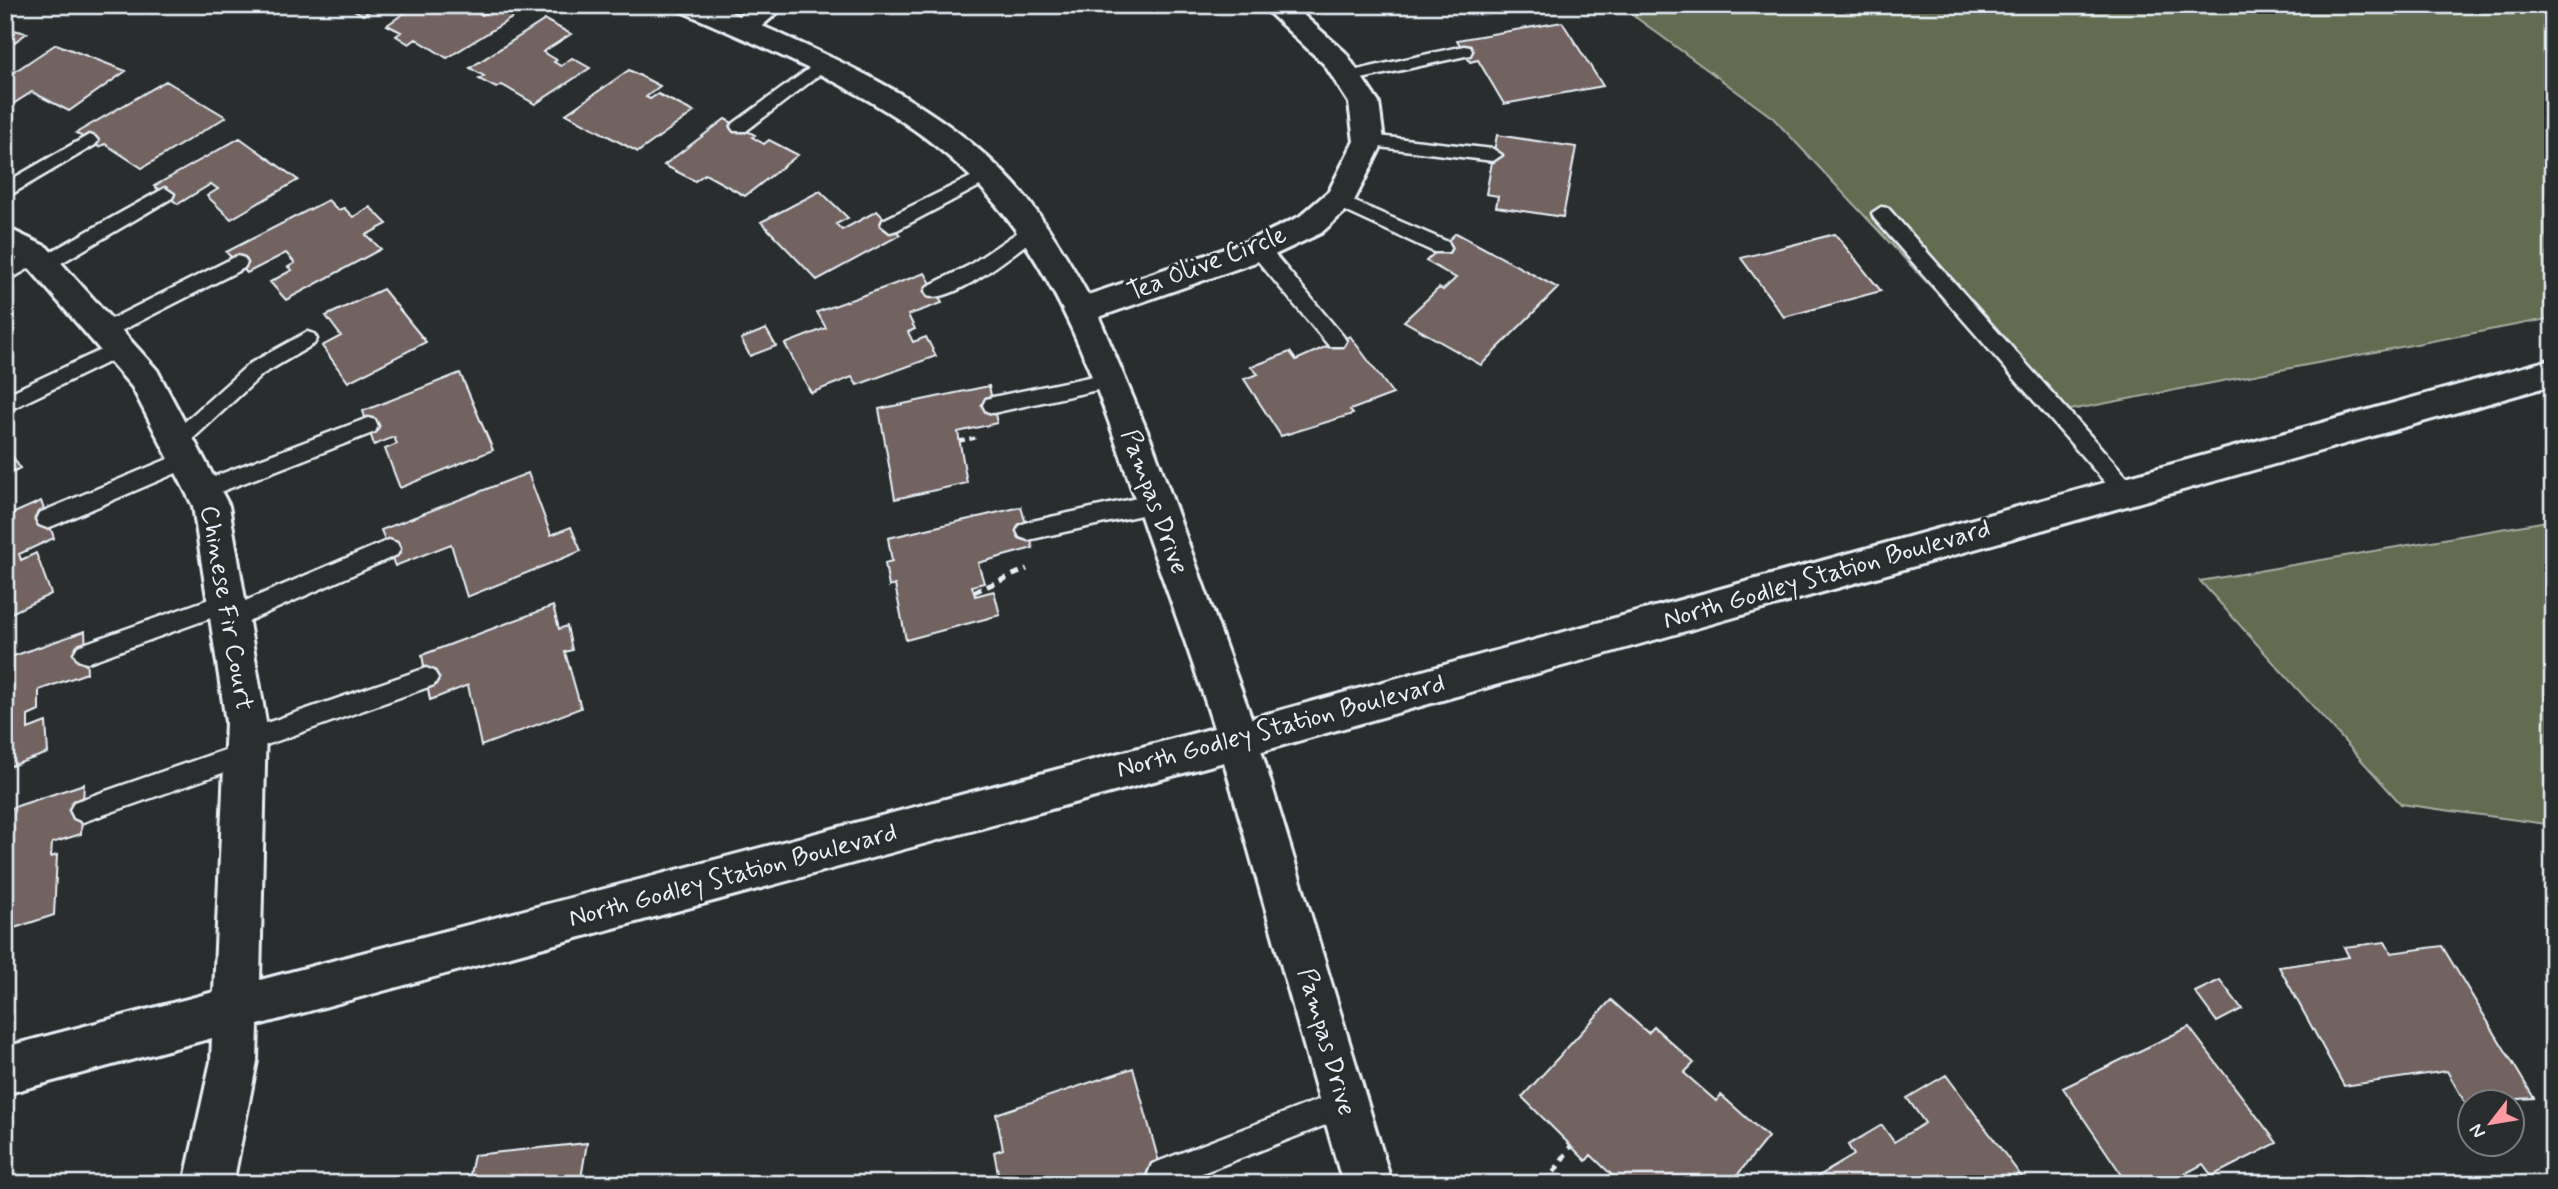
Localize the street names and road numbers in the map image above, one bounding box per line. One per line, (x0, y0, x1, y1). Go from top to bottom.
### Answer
street label: Tea Olive Circle (1123, 218, 1291, 310)
street label: Pampas Drive (1112, 425, 1196, 579)
street label: Chinese Fir Court (191, 503, 261, 713)
street label: North Godley Station Boulevard (1659, 512, 1995, 638)
street label: North Godley Station Boulevard (1113, 667, 1449, 787)
street label: North Godley Station Boulevard (565, 816, 901, 936)
street label: Pampas Drive (1289, 964, 1363, 1120)

